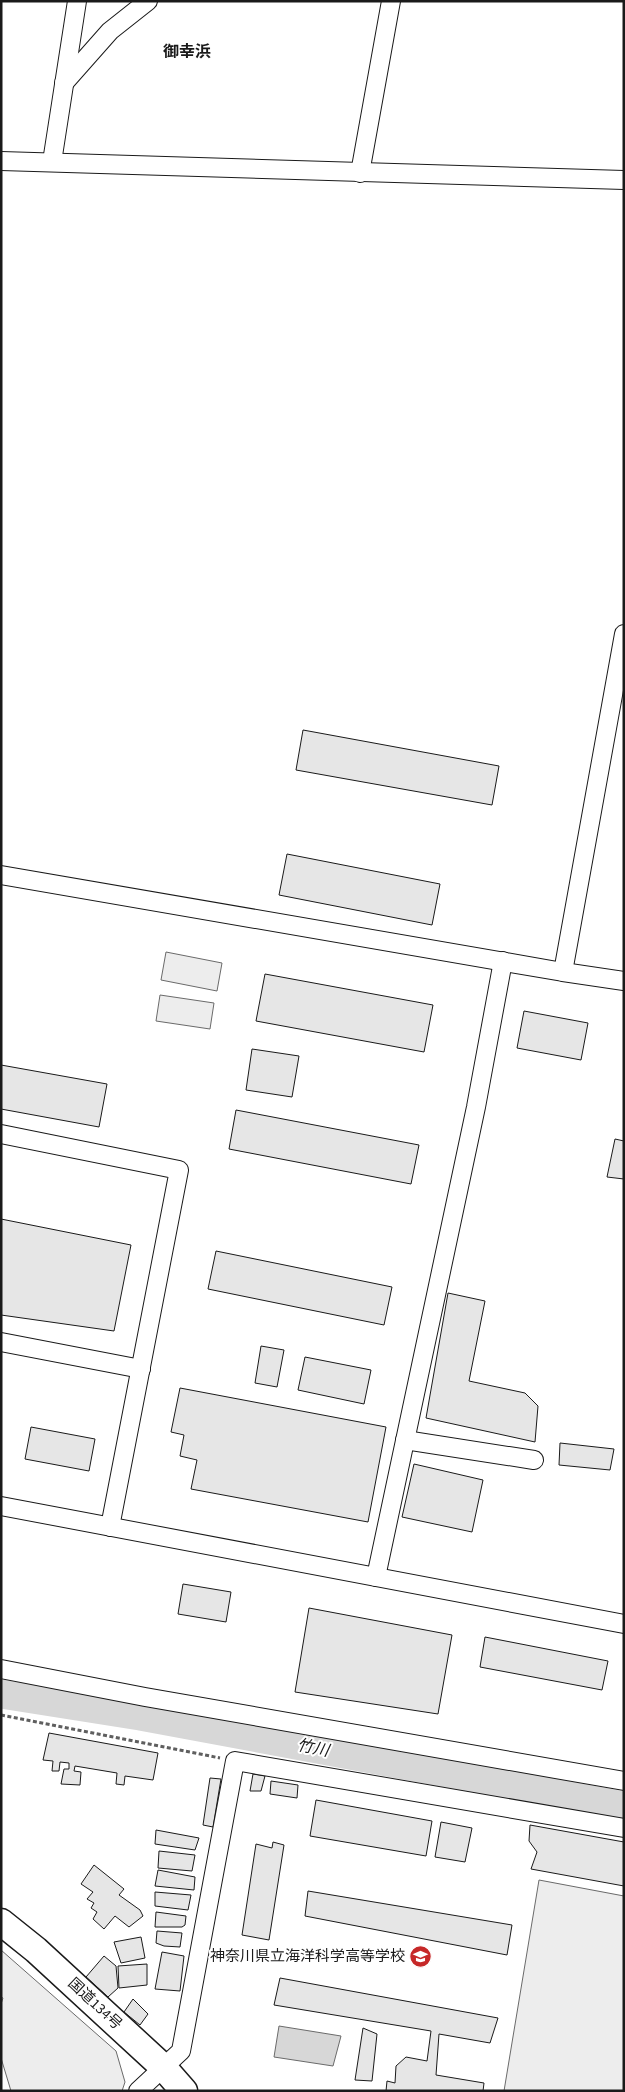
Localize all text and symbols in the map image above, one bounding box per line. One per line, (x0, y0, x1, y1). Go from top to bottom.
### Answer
district label: 御幸浜 (163, 41, 211, 63)
water label: 竹川 (295, 1734, 333, 1762)
school or university icon: 神奈川県立海洋科学高等学校 (409, 1944, 433, 1968)
place label: 神奈川県立海洋科学高等学校 (210, 1946, 405, 1967)
street label: 国道134号 (63, 1973, 127, 2035)

